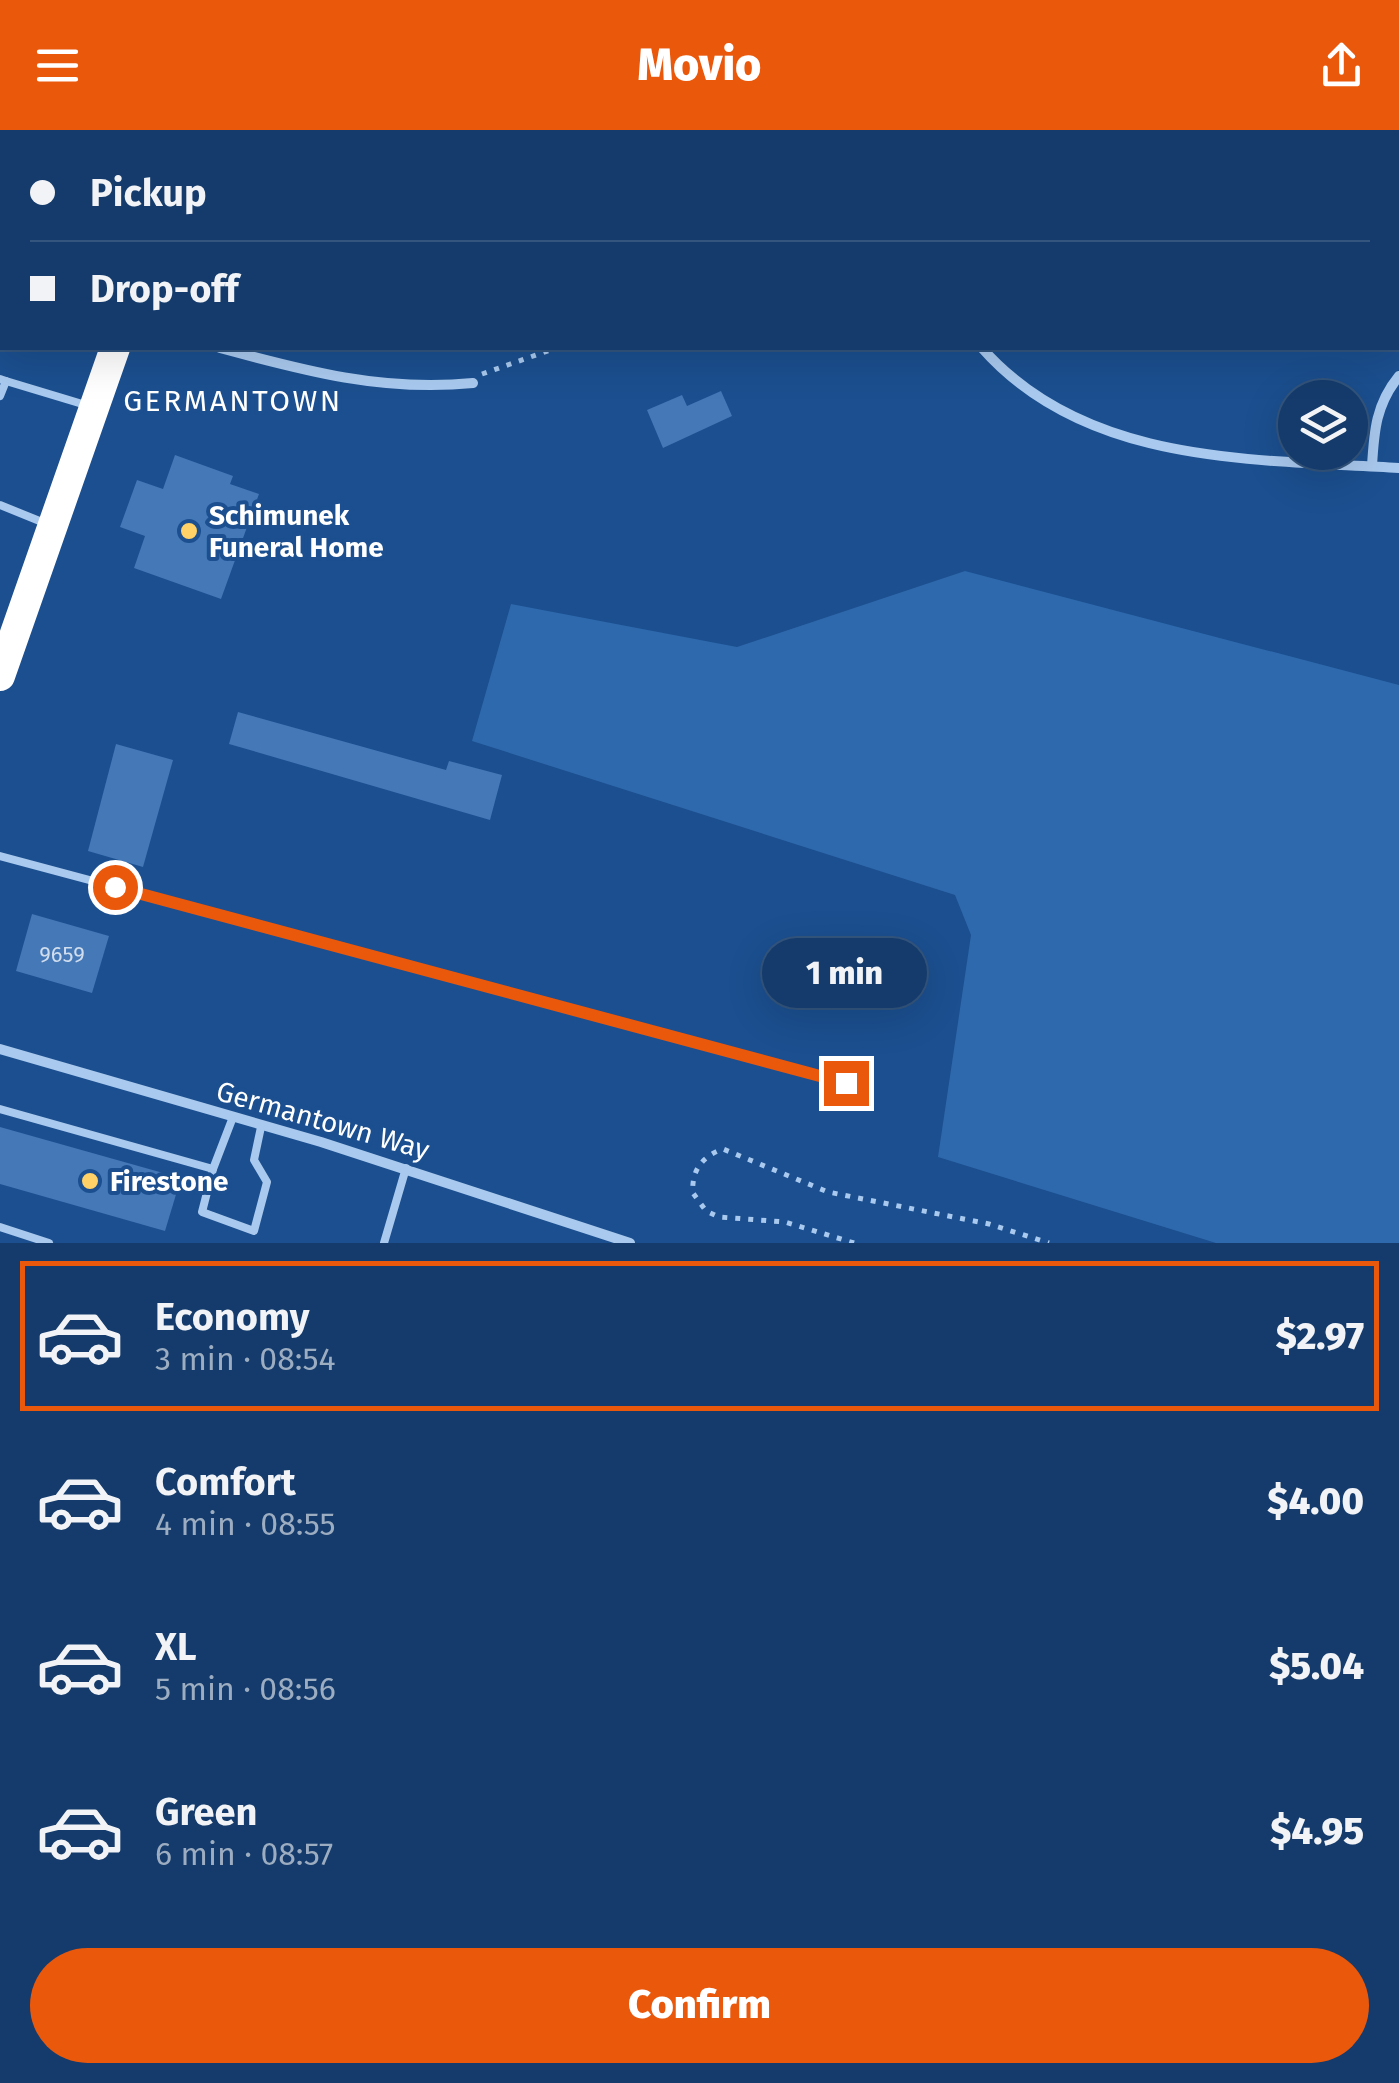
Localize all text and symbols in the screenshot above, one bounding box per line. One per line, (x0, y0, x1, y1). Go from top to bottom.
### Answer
icon: menu (30, 38, 85, 93)
text: Movio (638, 38, 761, 92)
icon: share (1314, 38, 1369, 93)
text: Pickup (90, 170, 207, 216)
text: Drop-off (90, 266, 238, 312)
map controls (1278, 380, 1368, 470)
button: layers (1278, 380, 1368, 470)
district label: GERMANTOWN (123, 383, 343, 419)
place label: Schimunek Funeral Home (209, 499, 384, 564)
marker: Schimunek Funeral Home (178, 520, 200, 542)
route start (93, 865, 138, 910)
callout: 1 min (764, 938, 928, 1008)
house number: 9659 (39, 941, 85, 968)
text: 1 min (806, 954, 883, 992)
route end (824, 1061, 869, 1106)
street label: Germantown Way (212, 1074, 433, 1167)
place label: Firestone (110, 1165, 228, 1198)
marker: Firestone (79, 1170, 101, 1192)
icon: car (35, 1291, 125, 1381)
text: Economy (155, 1294, 310, 1340)
text: $2.97 (1276, 1313, 1364, 1359)
text: 3 min · 08:54 (155, 1340, 336, 1378)
icon: car (35, 1456, 125, 1546)
text: Comfort (155, 1459, 296, 1505)
text: $4.00 (1267, 1478, 1364, 1524)
text: 4 min · 08:55 (155, 1505, 336, 1543)
icon: car (35, 1621, 125, 1711)
text: XL (155, 1624, 197, 1670)
text: $5.04 (1269, 1643, 1364, 1689)
text: 5 min · 08:56 (155, 1670, 336, 1708)
icon: car (35, 1786, 125, 1876)
text: Green (155, 1789, 258, 1835)
text: $4.95 (1270, 1808, 1364, 1854)
text: 6 min · 08:57 (155, 1835, 333, 1873)
button: Confirm (30, 1948, 1369, 2063)

